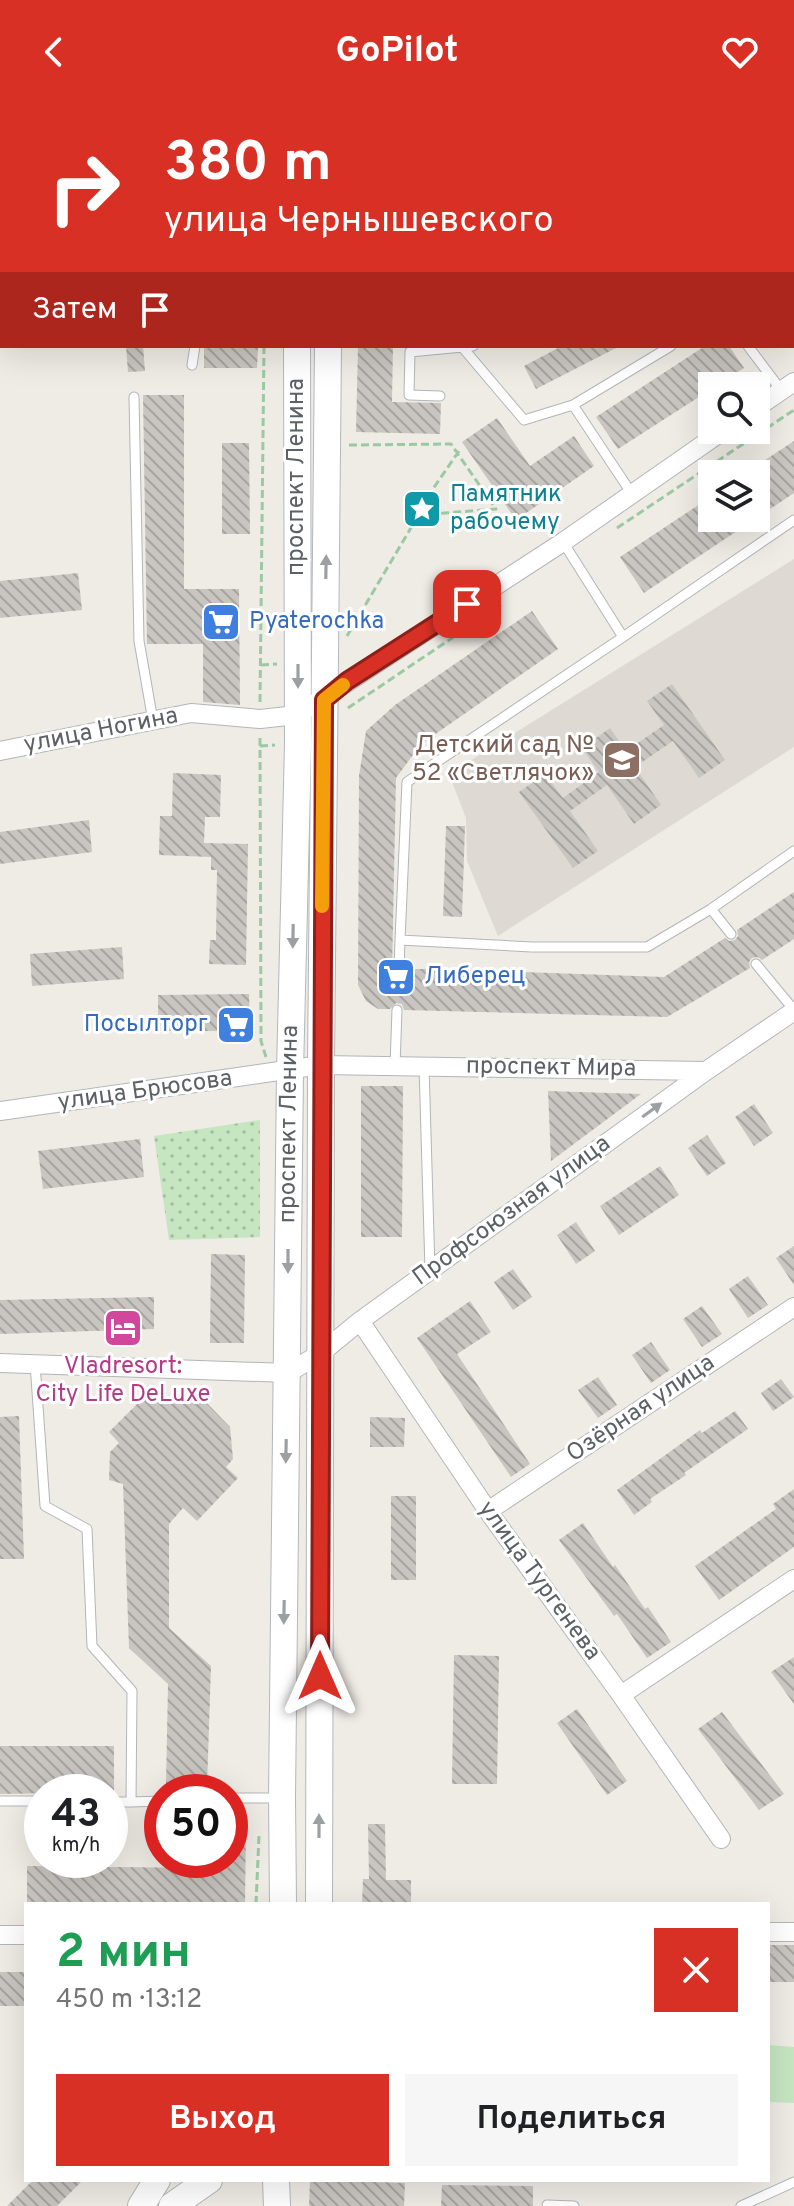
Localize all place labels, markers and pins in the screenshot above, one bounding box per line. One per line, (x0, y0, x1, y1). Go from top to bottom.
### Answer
place label: Памятник рабочему (450, 480, 562, 538)
place icon: Памятник рабочему (401, 488, 443, 530)
pin (433, 570, 501, 638)
supermarket icon: Pyaterochka (200, 601, 242, 643)
place label: Pyaterochka (249, 607, 384, 637)
place label: Детский сад № 52 «Светлячок» (412, 731, 594, 789)
school or university icon: Детский сад № 52 «Светлячок» (601, 739, 643, 781)
supermarket icon: Либерец (375, 956, 417, 998)
place label: Либерец (424, 962, 525, 992)
supermarket icon: Посылторг (215, 1004, 257, 1046)
place label: Посылторг (84, 1010, 208, 1040)
hotel icon: Vladresort: City Life DeLuxe (102, 1307, 144, 1349)
place label: Vladresort: City Life DeLuxe (36, 1352, 210, 1410)

